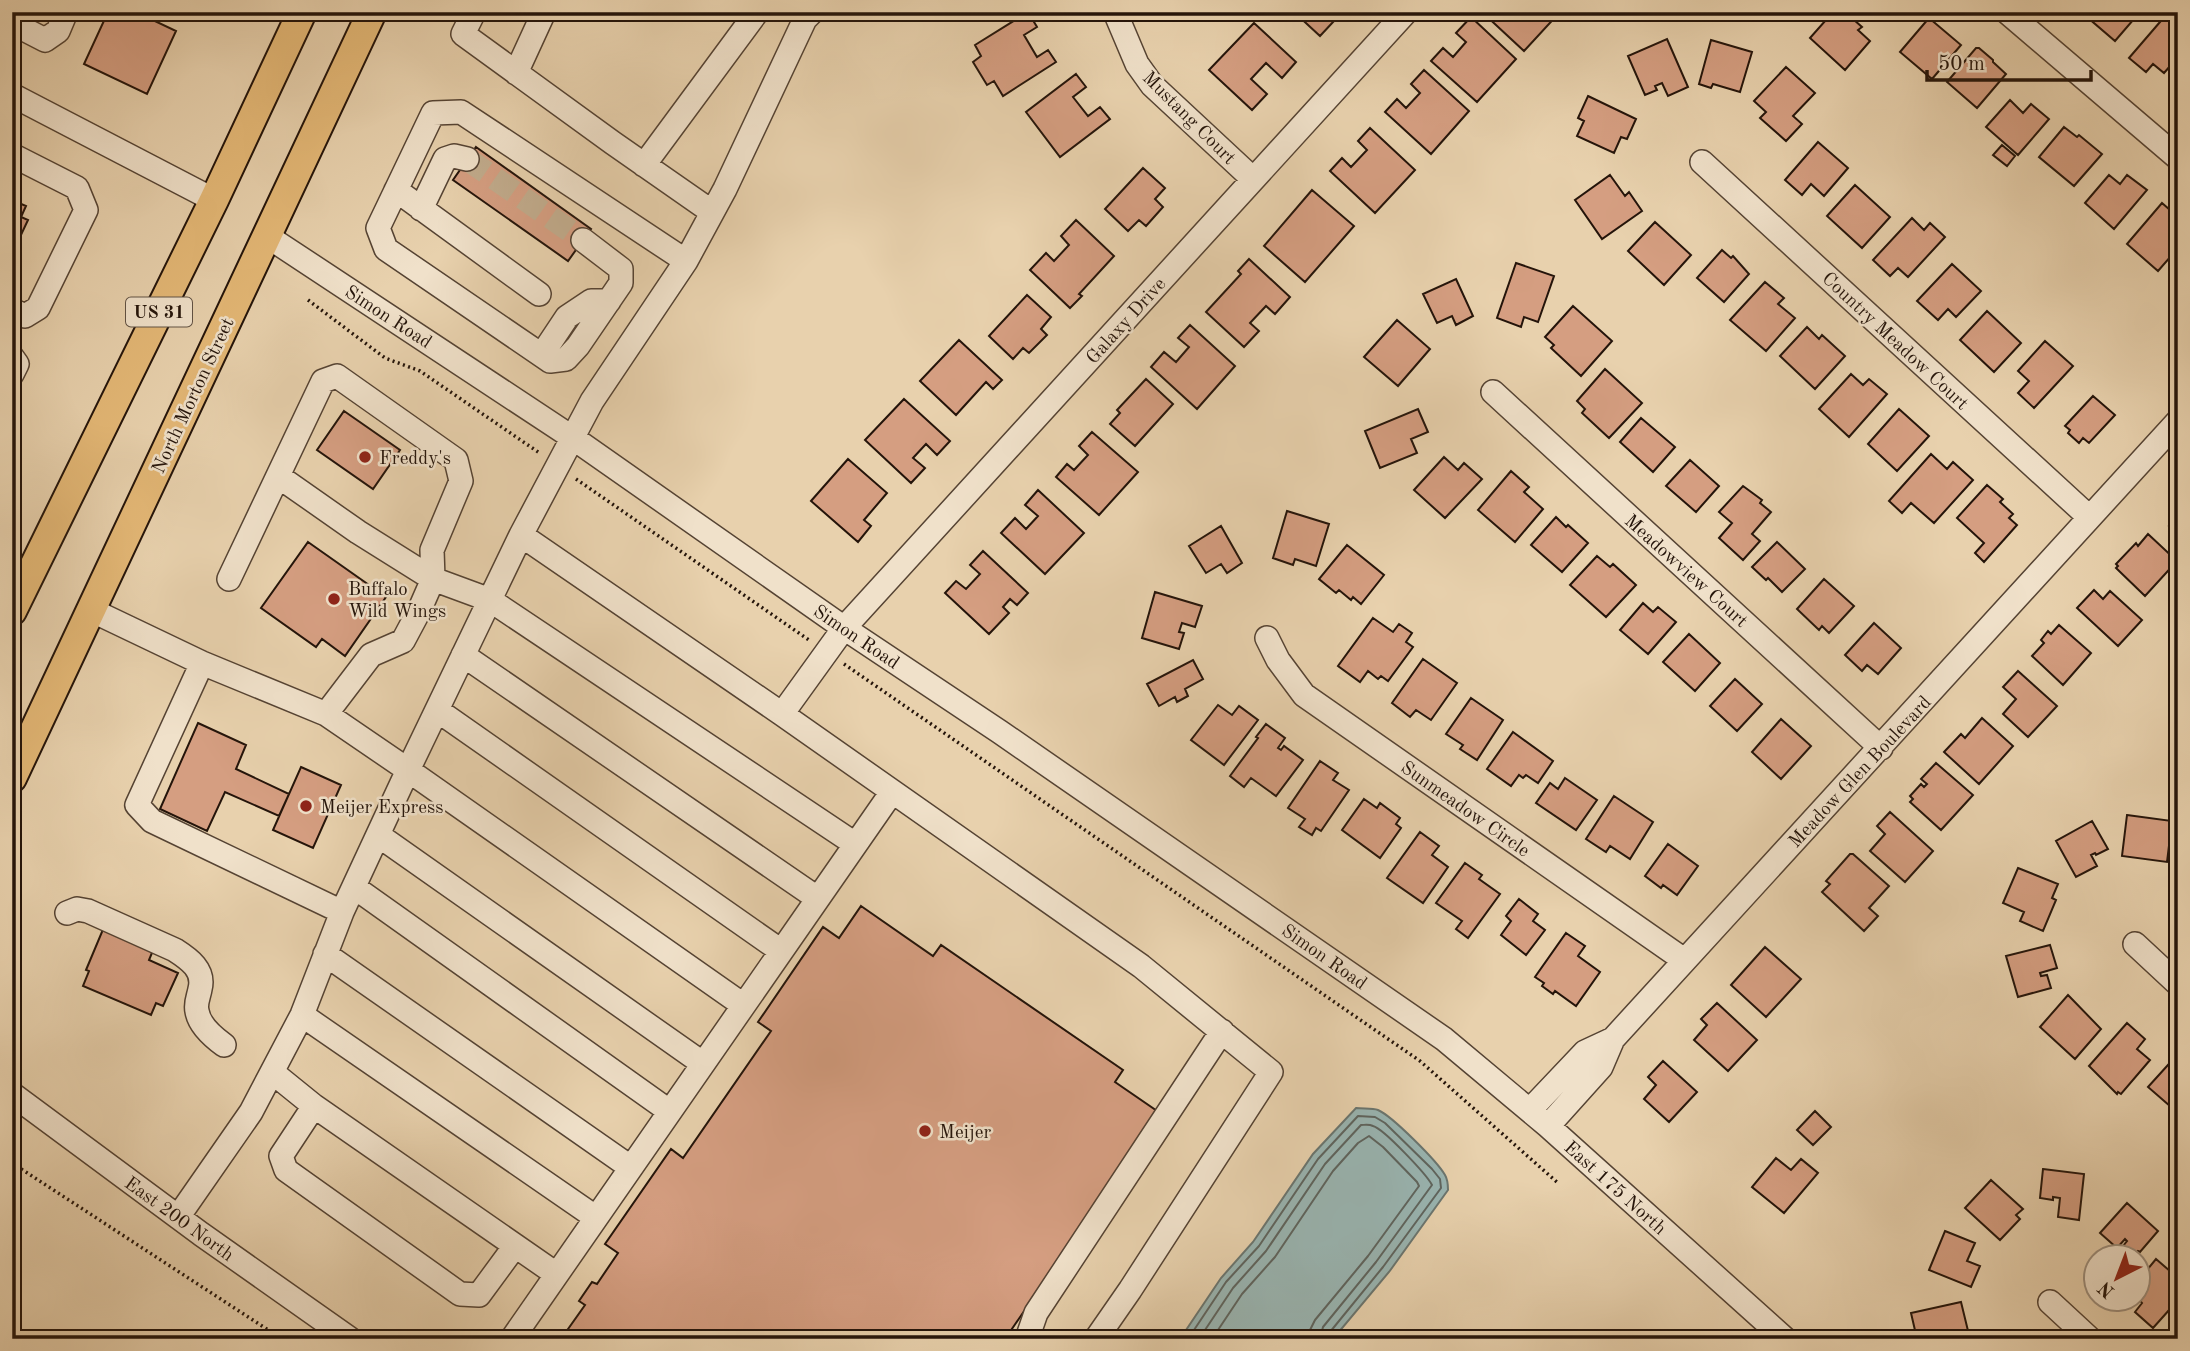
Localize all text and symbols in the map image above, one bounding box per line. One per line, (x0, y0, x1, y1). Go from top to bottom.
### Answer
scale bar (1927, 38, 2092, 82)
text: 50 m (1938, 54, 1985, 75)
street label: Mustang Court (1138, 69, 1238, 169)
street label: Country Meadow Court (1818, 269, 1971, 414)
street label: Galaxy Drive (1083, 275, 1170, 368)
street label: Simon Road (341, 283, 435, 353)
road number: US 31 (126, 298, 192, 326)
street label: North Morton Street (150, 315, 239, 477)
marker: Freddy's (357, 449, 373, 465)
place label: Freddy's (379, 450, 451, 469)
street label: Meadowview Court (1620, 512, 1751, 632)
place label: Buffalo Wild Wings (348, 581, 446, 622)
marker: Buffalo Wild Wings (326, 591, 342, 607)
street label: Simon Road (809, 602, 902, 674)
street label: Meadow Glen Boulevard (1786, 693, 1936, 852)
street label: Sunmeadow Circle (1397, 759, 1532, 862)
marker: Meijer Express (298, 798, 314, 814)
place label: Meijer Express (320, 799, 444, 818)
street label: Simon Road (1277, 922, 1370, 994)
marker: Meijer (917, 1123, 933, 1139)
place label: Meijer (939, 1124, 992, 1143)
street label: East 175 North (1560, 1138, 1669, 1239)
street label: East 200 North (120, 1174, 237, 1266)
north arrow (2082, 1242, 2152, 1312)
text: N (2095, 1277, 2119, 1301)

